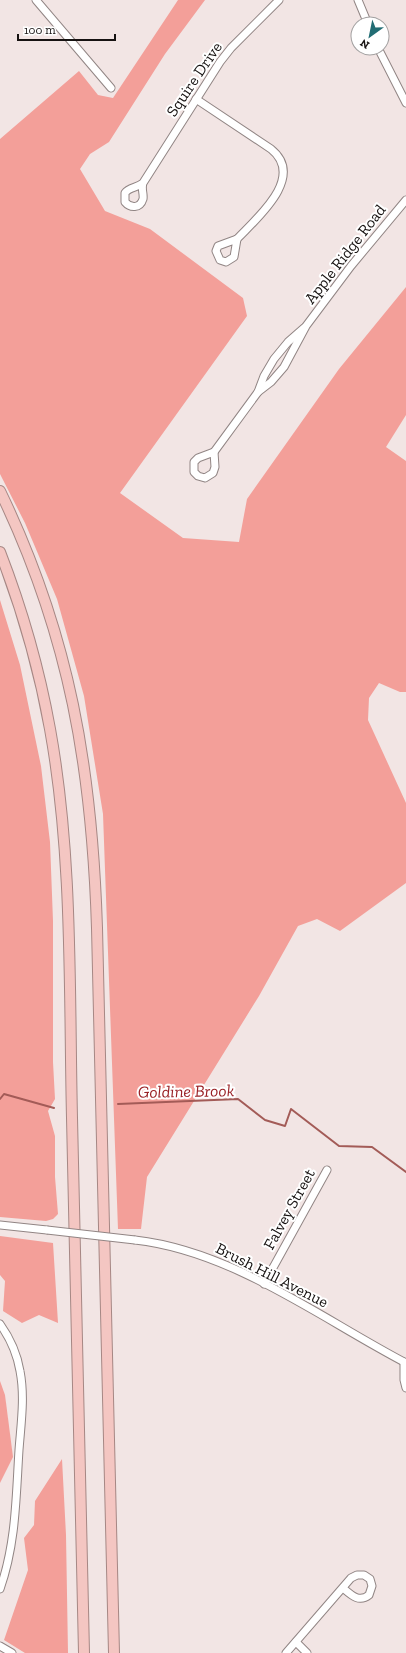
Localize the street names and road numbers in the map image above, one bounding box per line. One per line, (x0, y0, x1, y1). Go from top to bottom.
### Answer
street label: Squire Drive (162, 38, 226, 120)
street label: Apple Ridge Road (300, 200, 390, 307)
street label: Falvey Street (259, 1165, 319, 1253)
street label: Brush Hill Avenue (213, 1238, 331, 1312)

